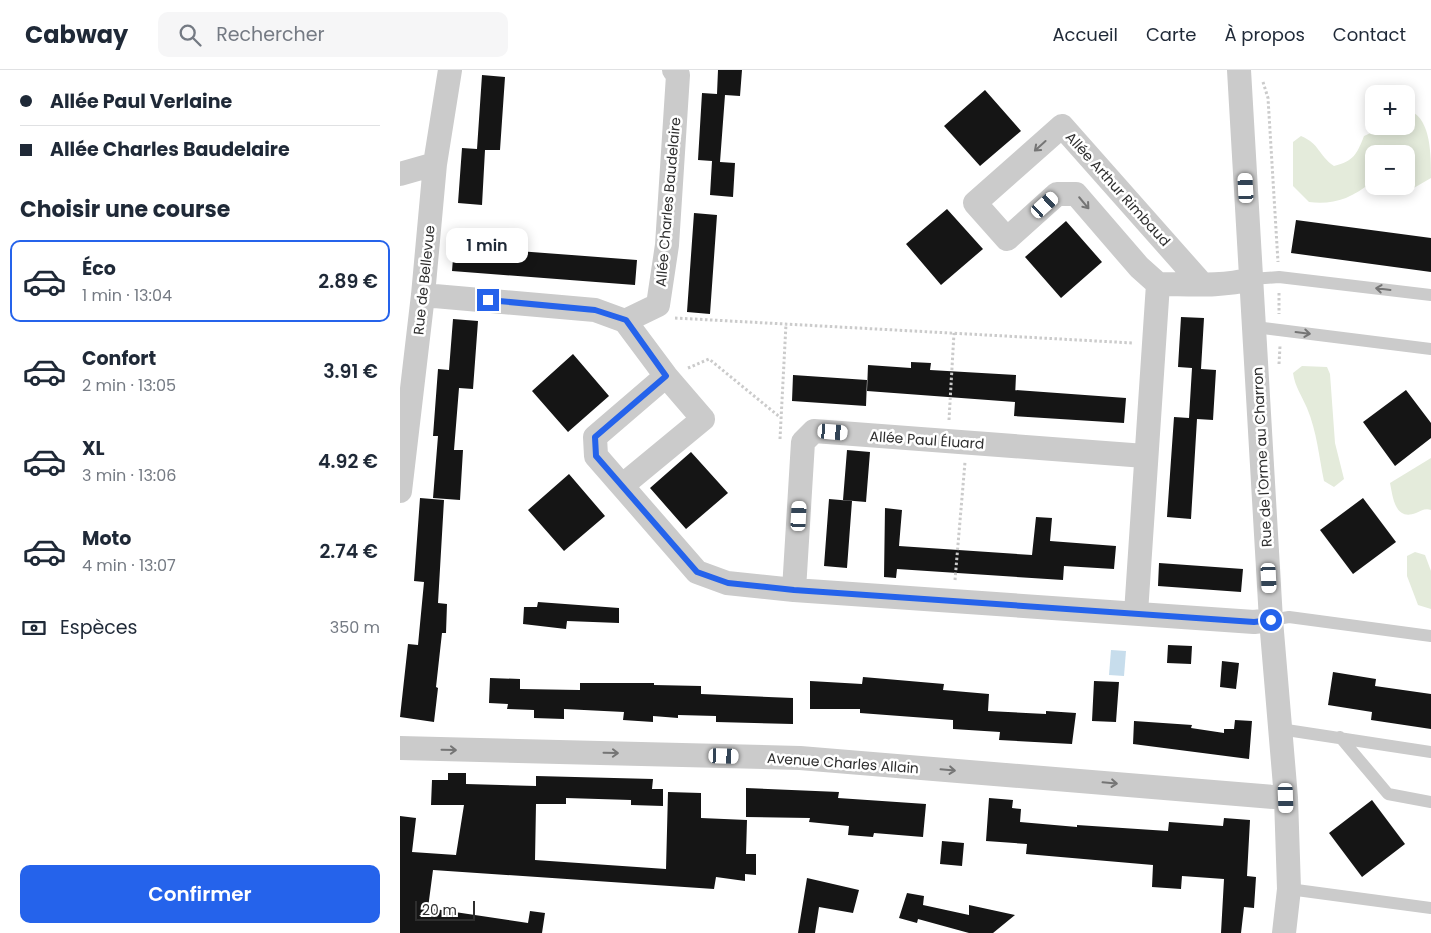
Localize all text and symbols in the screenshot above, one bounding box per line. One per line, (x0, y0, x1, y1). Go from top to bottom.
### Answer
search box (158, 12, 508, 57)
text: Cabway (25, 18, 128, 51)
icon: search (176, 21, 204, 49)
text: Rechercher (216, 21, 325, 48)
text: Accueil (1052, 22, 1118, 47)
text: Carte (1146, 22, 1196, 47)
text: À propos (1224, 22, 1305, 47)
text: Contact (1333, 22, 1406, 47)
map controls (1365, 85, 1415, 195)
button: + (1365, 85, 1415, 135)
text: Allée Paul Verlaine (50, 88, 232, 115)
street label: Allée Charles Baudelaire (651, 116, 685, 288)
street label: Allée Arthur Rimbaud (1061, 127, 1175, 251)
text: Allée Charles Baudelaire (50, 136, 290, 163)
one-way arrow (1033, 140, 1046, 152)
button: − (1365, 145, 1415, 195)
car (1237, 173, 1254, 203)
car (1028, 189, 1061, 221)
text: Choisir une course (20, 194, 230, 225)
one-way arrow (1078, 197, 1090, 210)
street label: Rue de Bellevue (408, 224, 440, 336)
callout: 1 min (447, 228, 529, 262)
text: 1 min (466, 234, 508, 257)
text: Éco (82, 255, 116, 282)
icon: car (22, 259, 67, 304)
text: 2.89 € (318, 268, 378, 295)
text: 1 min · 13:04 (82, 284, 172, 307)
one-way arrow (1375, 284, 1391, 294)
route end (477, 289, 499, 311)
one-way arrow (1295, 328, 1311, 338)
text: Confort (82, 345, 156, 372)
icon: car (22, 349, 67, 394)
text: 3.91 € (323, 358, 378, 385)
street label: Rue de l'Orme au Charron (1247, 366, 1277, 548)
text: 2 min · 13:05 (82, 374, 176, 397)
car (817, 423, 848, 441)
street label: Allée Paul Éluard (869, 426, 985, 454)
text: XL (82, 435, 105, 462)
icon: car (22, 439, 67, 484)
text: 4.92 € (318, 448, 378, 475)
text: 3 min · 13:06 (82, 464, 176, 487)
car (790, 501, 807, 531)
text: Moto (82, 525, 131, 552)
icon: car (22, 529, 67, 574)
text: 2.74 € (319, 538, 378, 565)
text: 4 min · 13:07 (82, 554, 176, 577)
car (1260, 563, 1277, 593)
route start (1260, 609, 1282, 631)
icon: cash (20, 614, 48, 642)
text: Espèces (60, 614, 138, 641)
text: 350 m (330, 616, 380, 639)
one-way arrow (440, 745, 456, 754)
car (708, 748, 739, 764)
street label: Avenue Charles Allain (766, 748, 920, 778)
one-way arrow (603, 749, 619, 758)
one-way arrow (940, 765, 956, 775)
one-way arrow (1102, 779, 1118, 788)
car (1277, 783, 1294, 813)
button: Confirmer (20, 865, 380, 923)
scale bar (415, 898, 475, 921)
text: 20 m (422, 900, 457, 920)

